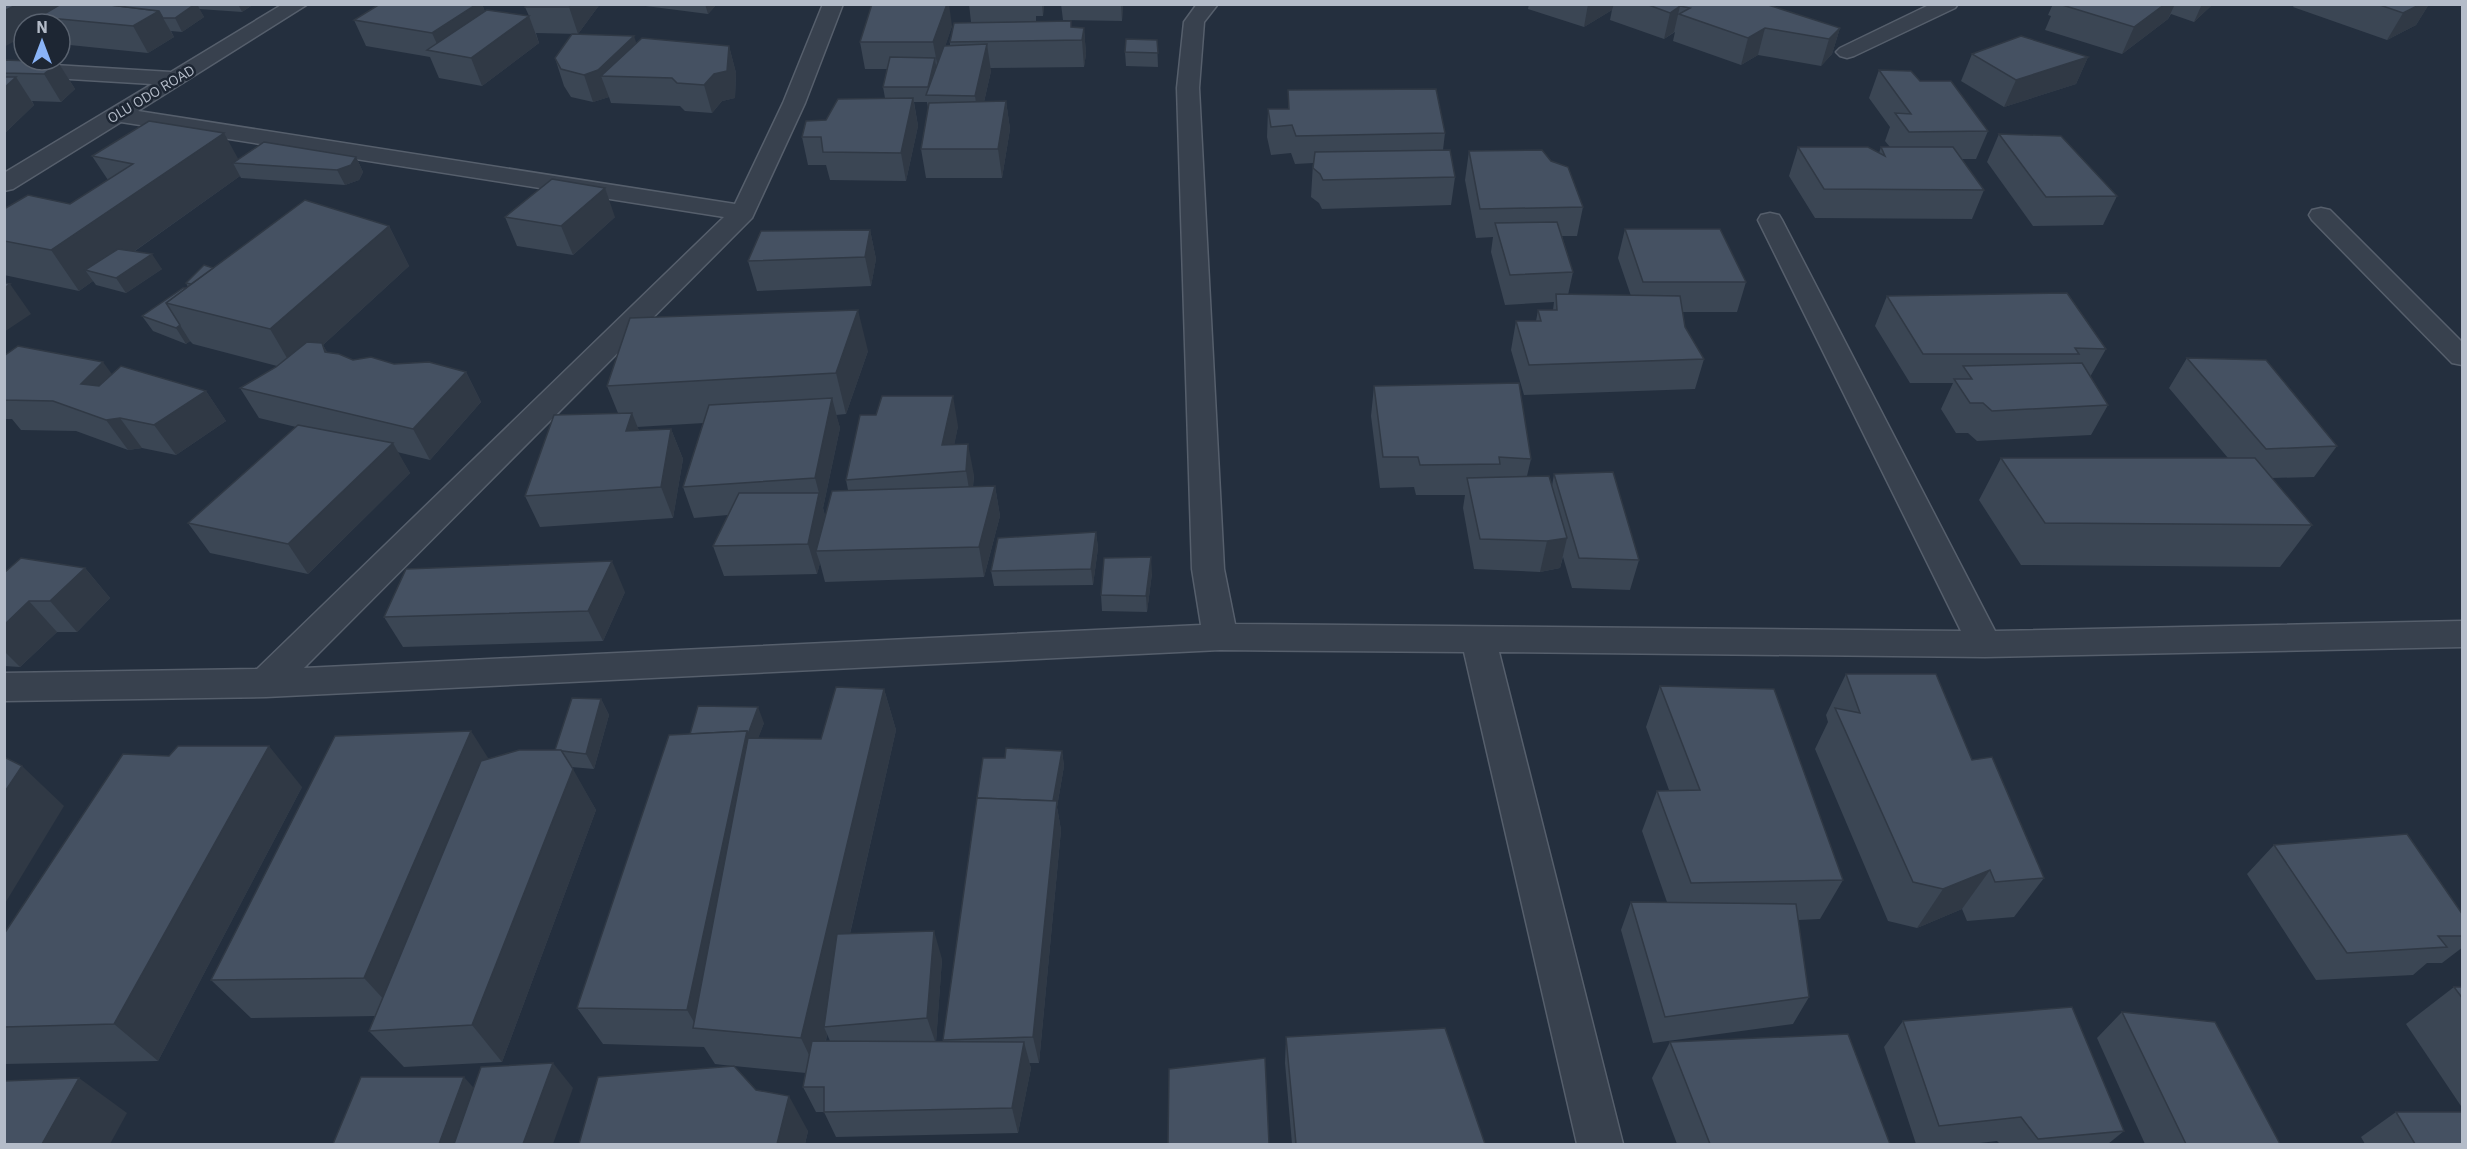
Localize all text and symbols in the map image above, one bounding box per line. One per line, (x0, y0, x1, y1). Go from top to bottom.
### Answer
north arrow (12, 12, 72, 72)
text: N (36, 17, 48, 37)
street label: OLU ODO ROAD (104, 61, 198, 127)

